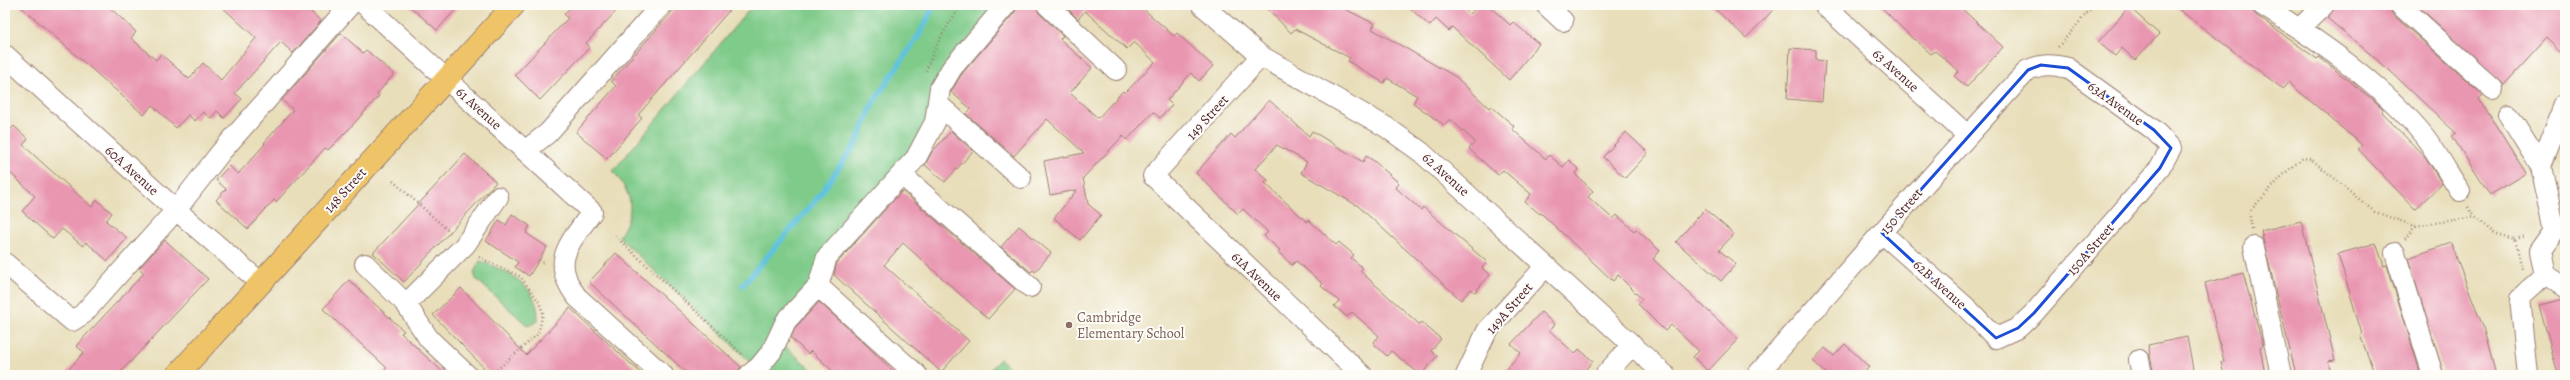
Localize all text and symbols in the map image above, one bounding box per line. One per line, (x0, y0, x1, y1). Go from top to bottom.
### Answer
street label: 63 Avenue (1868, 44, 1923, 96)
street label: 63A Avenue (2084, 77, 2148, 130)
street label: 61 Avenue (452, 83, 506, 134)
street label: 149 Street (1182, 90, 1233, 144)
street label: 60A Avenue (101, 141, 163, 200)
street label: 62 Avenue (1418, 148, 1473, 201)
street label: 148 Street (320, 163, 371, 217)
street label: 150 Street (1876, 184, 1927, 238)
street label: 150A Street (2062, 219, 2119, 280)
street label: 61A Avenue (1227, 247, 1286, 305)
street label: 62B Avenue (1909, 255, 1971, 313)
street label: 149A Street (1482, 278, 1537, 338)
place label: Cambridge Elementary School (1077, 308, 1185, 343)
marker: Cambridge Elementary School (1064, 320, 1074, 330)

